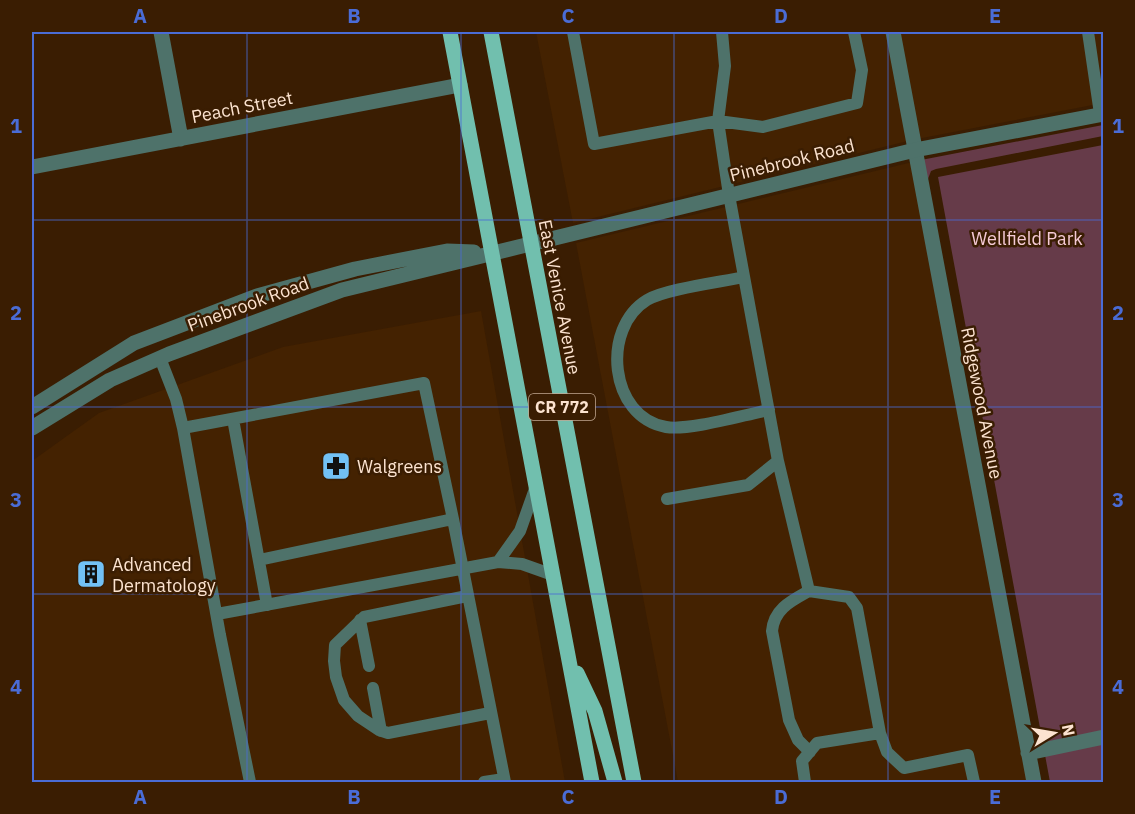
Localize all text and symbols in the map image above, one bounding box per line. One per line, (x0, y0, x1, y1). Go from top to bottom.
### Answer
text: A (133, 2, 147, 29)
text: B (347, 2, 361, 29)
text: C (561, 2, 575, 29)
text: D (774, 2, 788, 29)
text: E (989, 2, 1001, 29)
street label: Peach Street (189, 86, 295, 128)
text: 1 (10, 112, 22, 139)
text: 1 (1112, 112, 1124, 139)
street label: Pinebrook Road (727, 133, 857, 187)
street label: East Venice Avenue (534, 217, 586, 377)
park label: Wellfield Park (971, 227, 1083, 250)
street label: Pinebrook Road (184, 271, 312, 337)
text: 2 (10, 299, 22, 326)
text: 2 (1112, 299, 1124, 326)
street label: Ridgewood Avenue (956, 325, 1008, 481)
road number: CR 772 (529, 394, 595, 420)
pharmacy icon: Walgreens (320, 450, 352, 482)
place label: Walgreens (357, 455, 442, 478)
text: 3 (10, 486, 22, 513)
text: 3 (1112, 486, 1124, 513)
place label: Advanced Dermatology (112, 553, 216, 597)
building icon: Advanced Dermatology (75, 558, 107, 590)
text: 4 (10, 673, 22, 700)
text: 4 (1112, 673, 1124, 700)
north arrow (1024, 703, 1084, 763)
text: N (1058, 723, 1080, 738)
text: A (133, 783, 147, 810)
text: B (347, 783, 361, 810)
text: C (561, 783, 575, 810)
text: D (774, 783, 788, 810)
text: E (989, 783, 1001, 810)

